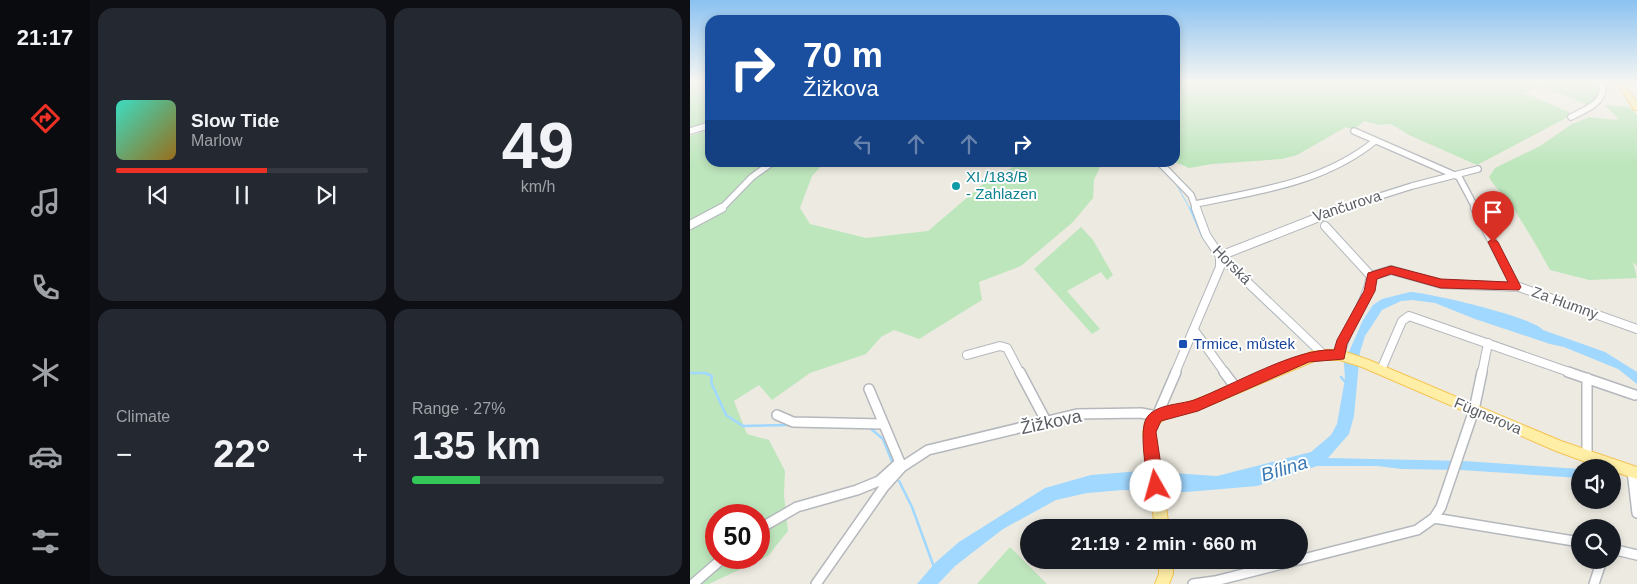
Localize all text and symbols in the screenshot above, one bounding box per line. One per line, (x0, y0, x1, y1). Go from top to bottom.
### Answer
text: 21:17 (17, 25, 73, 50)
icon: right (720, 35, 785, 100)
text: 70 m (803, 35, 883, 74)
text: Žižkova (803, 76, 879, 101)
icon: directions (28, 101, 63, 136)
text: 49 (502, 109, 574, 182)
text: Slow Tide (191, 110, 279, 131)
icon: left (849, 130, 877, 158)
icon: ahead (902, 130, 930, 158)
icon: ahead (955, 130, 983, 158)
icon: right (1008, 130, 1036, 158)
text: Marlow (191, 132, 243, 149)
place label: XI./183/B - Zahlazen (966, 168, 1037, 202)
text: km/h (521, 178, 555, 195)
marker: XI./183/B - Zahlazen (950, 180, 962, 192)
icon: previous (144, 181, 172, 209)
icon: pause (228, 181, 256, 209)
icon: next (312, 181, 340, 209)
icon: music (28, 185, 63, 220)
street label: Vančurova (1311, 186, 1384, 225)
pin (1472, 191, 1514, 242)
icon: arrive (1479, 198, 1507, 226)
street label: Horská (1210, 242, 1256, 288)
icon: phone (28, 270, 63, 305)
street label: Za Humny (1530, 283, 1601, 323)
place label: Trmice, můstek (1193, 335, 1295, 352)
marker: Trmice, můstek (1177, 338, 1189, 350)
icon: climate (28, 355, 63, 390)
street label: Fügnerova (1452, 394, 1525, 438)
text: Range · 27% (412, 400, 505, 417)
street label: Žižkova (1019, 406, 1084, 438)
text: Climate (116, 408, 170, 425)
text: 135 km (412, 425, 541, 467)
text: 22° (213, 433, 271, 475)
icon: car (28, 439, 63, 474)
text: − (116, 439, 132, 470)
text: + (352, 439, 368, 470)
water label: Bílina (1258, 451, 1310, 485)
position arrow (1129, 459, 1181, 511)
map controls (1571, 459, 1621, 569)
button: sound (1571, 459, 1621, 509)
speed limit sign: 50 (705, 504, 770, 569)
button: search (1571, 519, 1621, 569)
icon: filters (28, 524, 63, 559)
text: 21:19 · 2 min · 660 m (1071, 533, 1257, 554)

